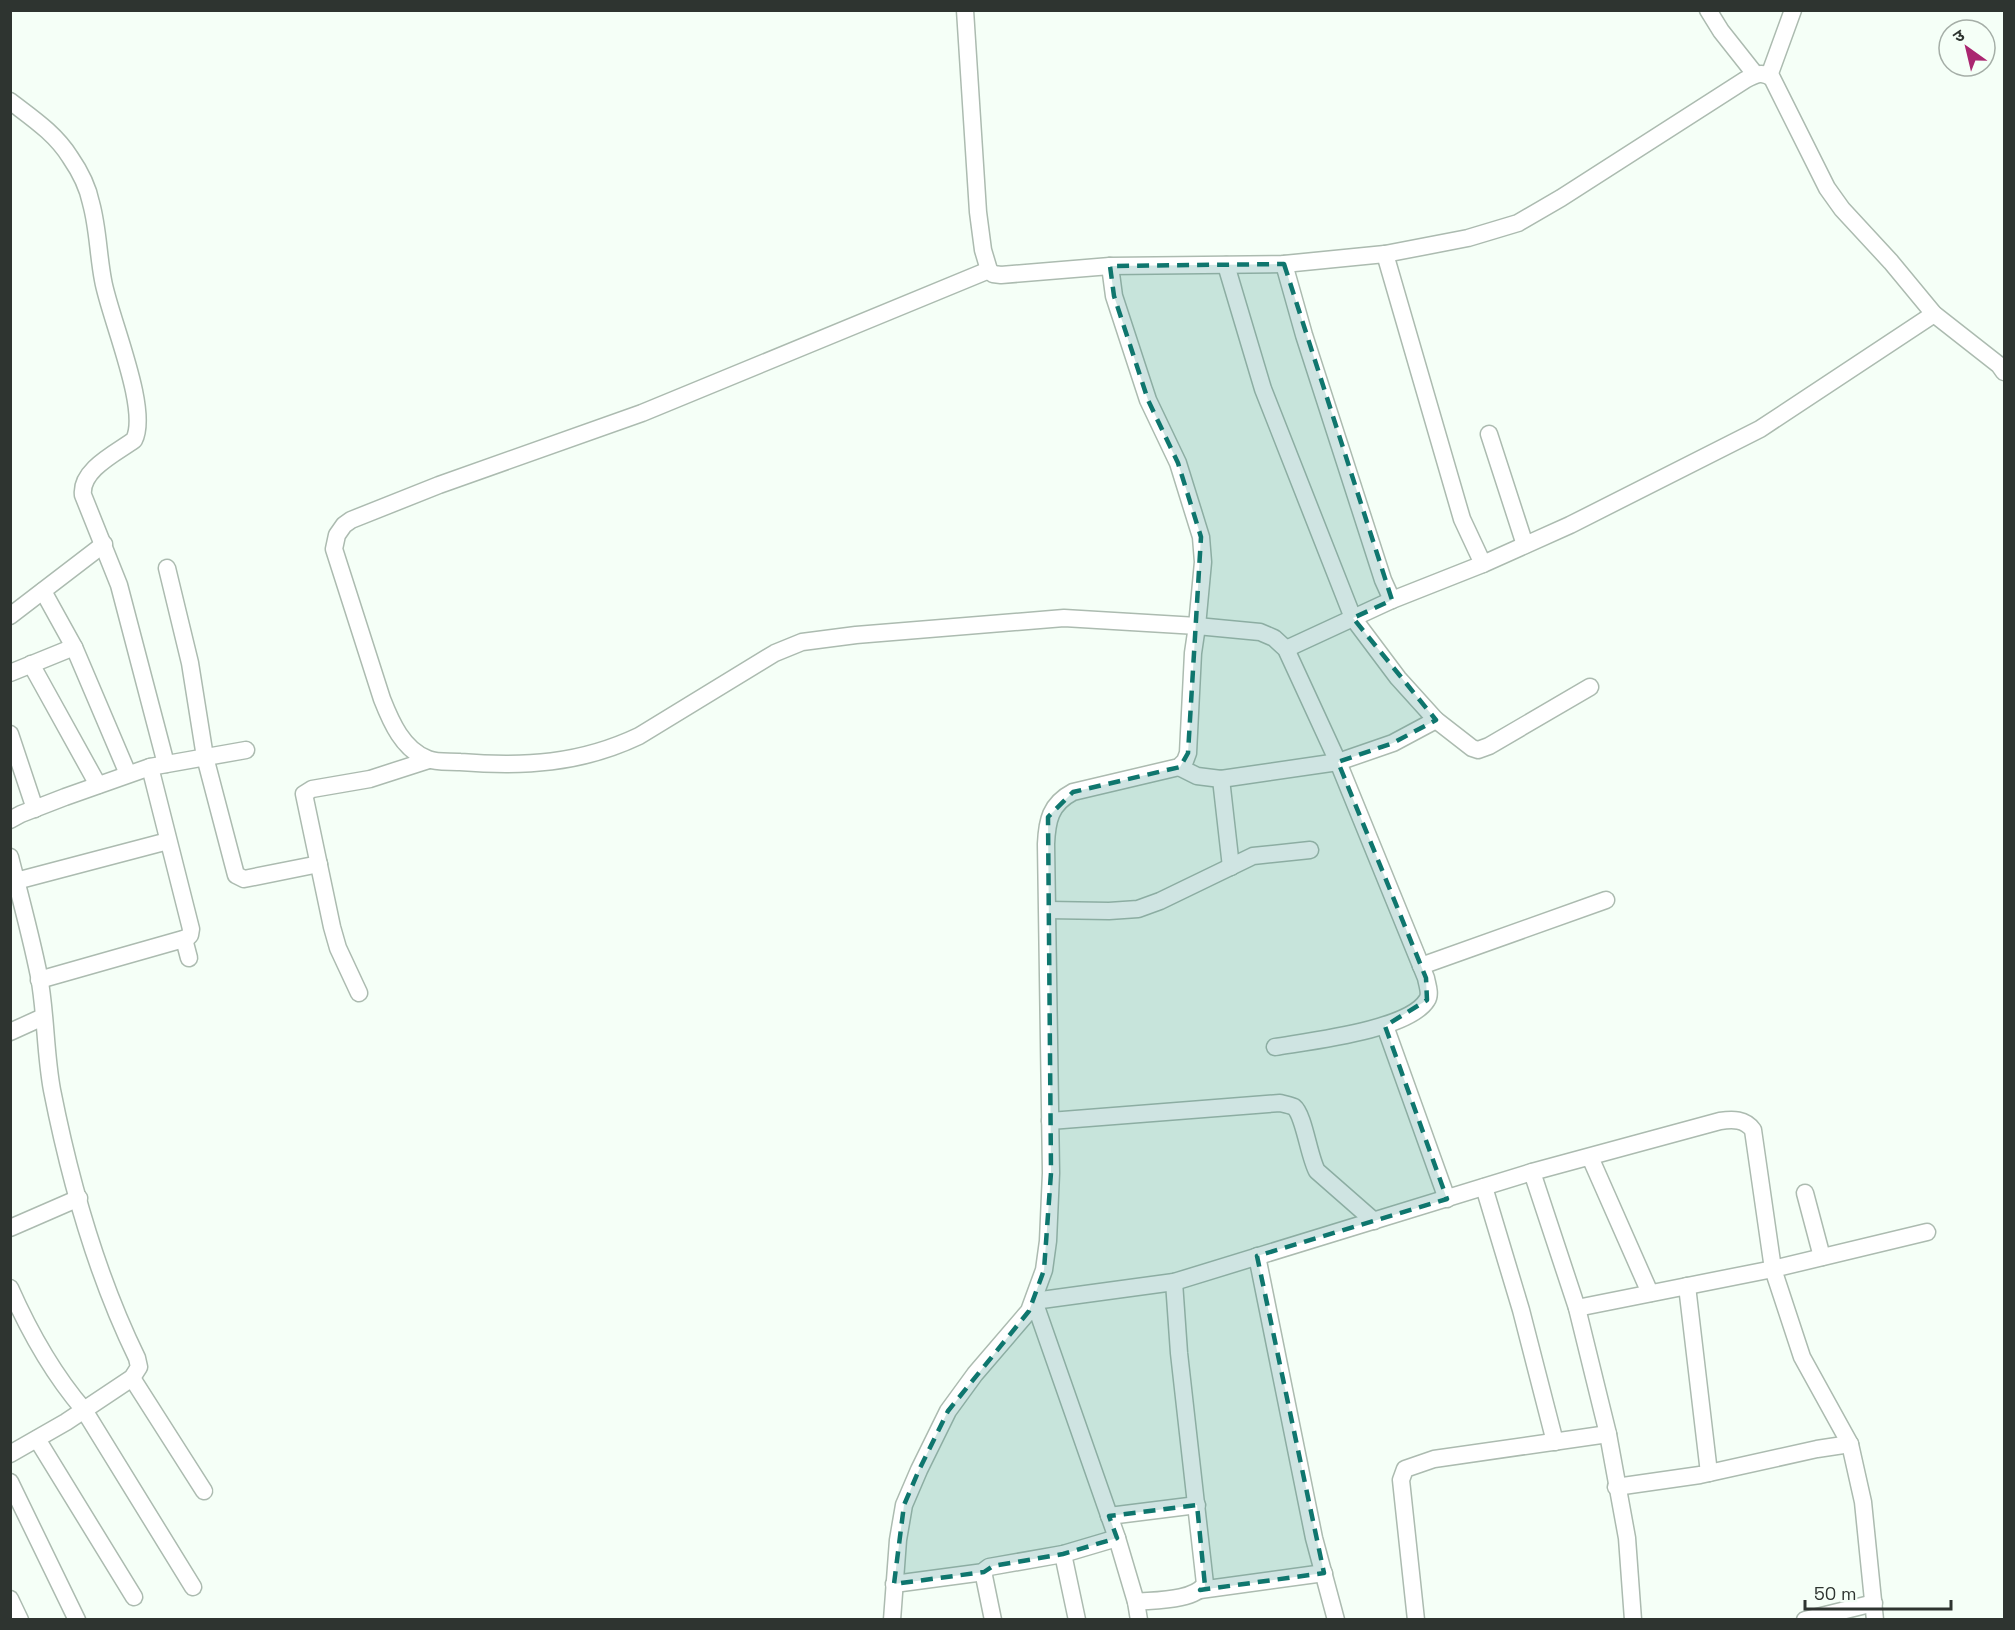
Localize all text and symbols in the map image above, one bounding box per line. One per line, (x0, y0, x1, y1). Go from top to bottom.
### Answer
north arrow (1937, 18, 1997, 78)
text: उ (1949, 24, 1969, 47)
scale bar (1805, 1573, 1950, 1611)
text: 50 m (1814, 1582, 1856, 1605)

